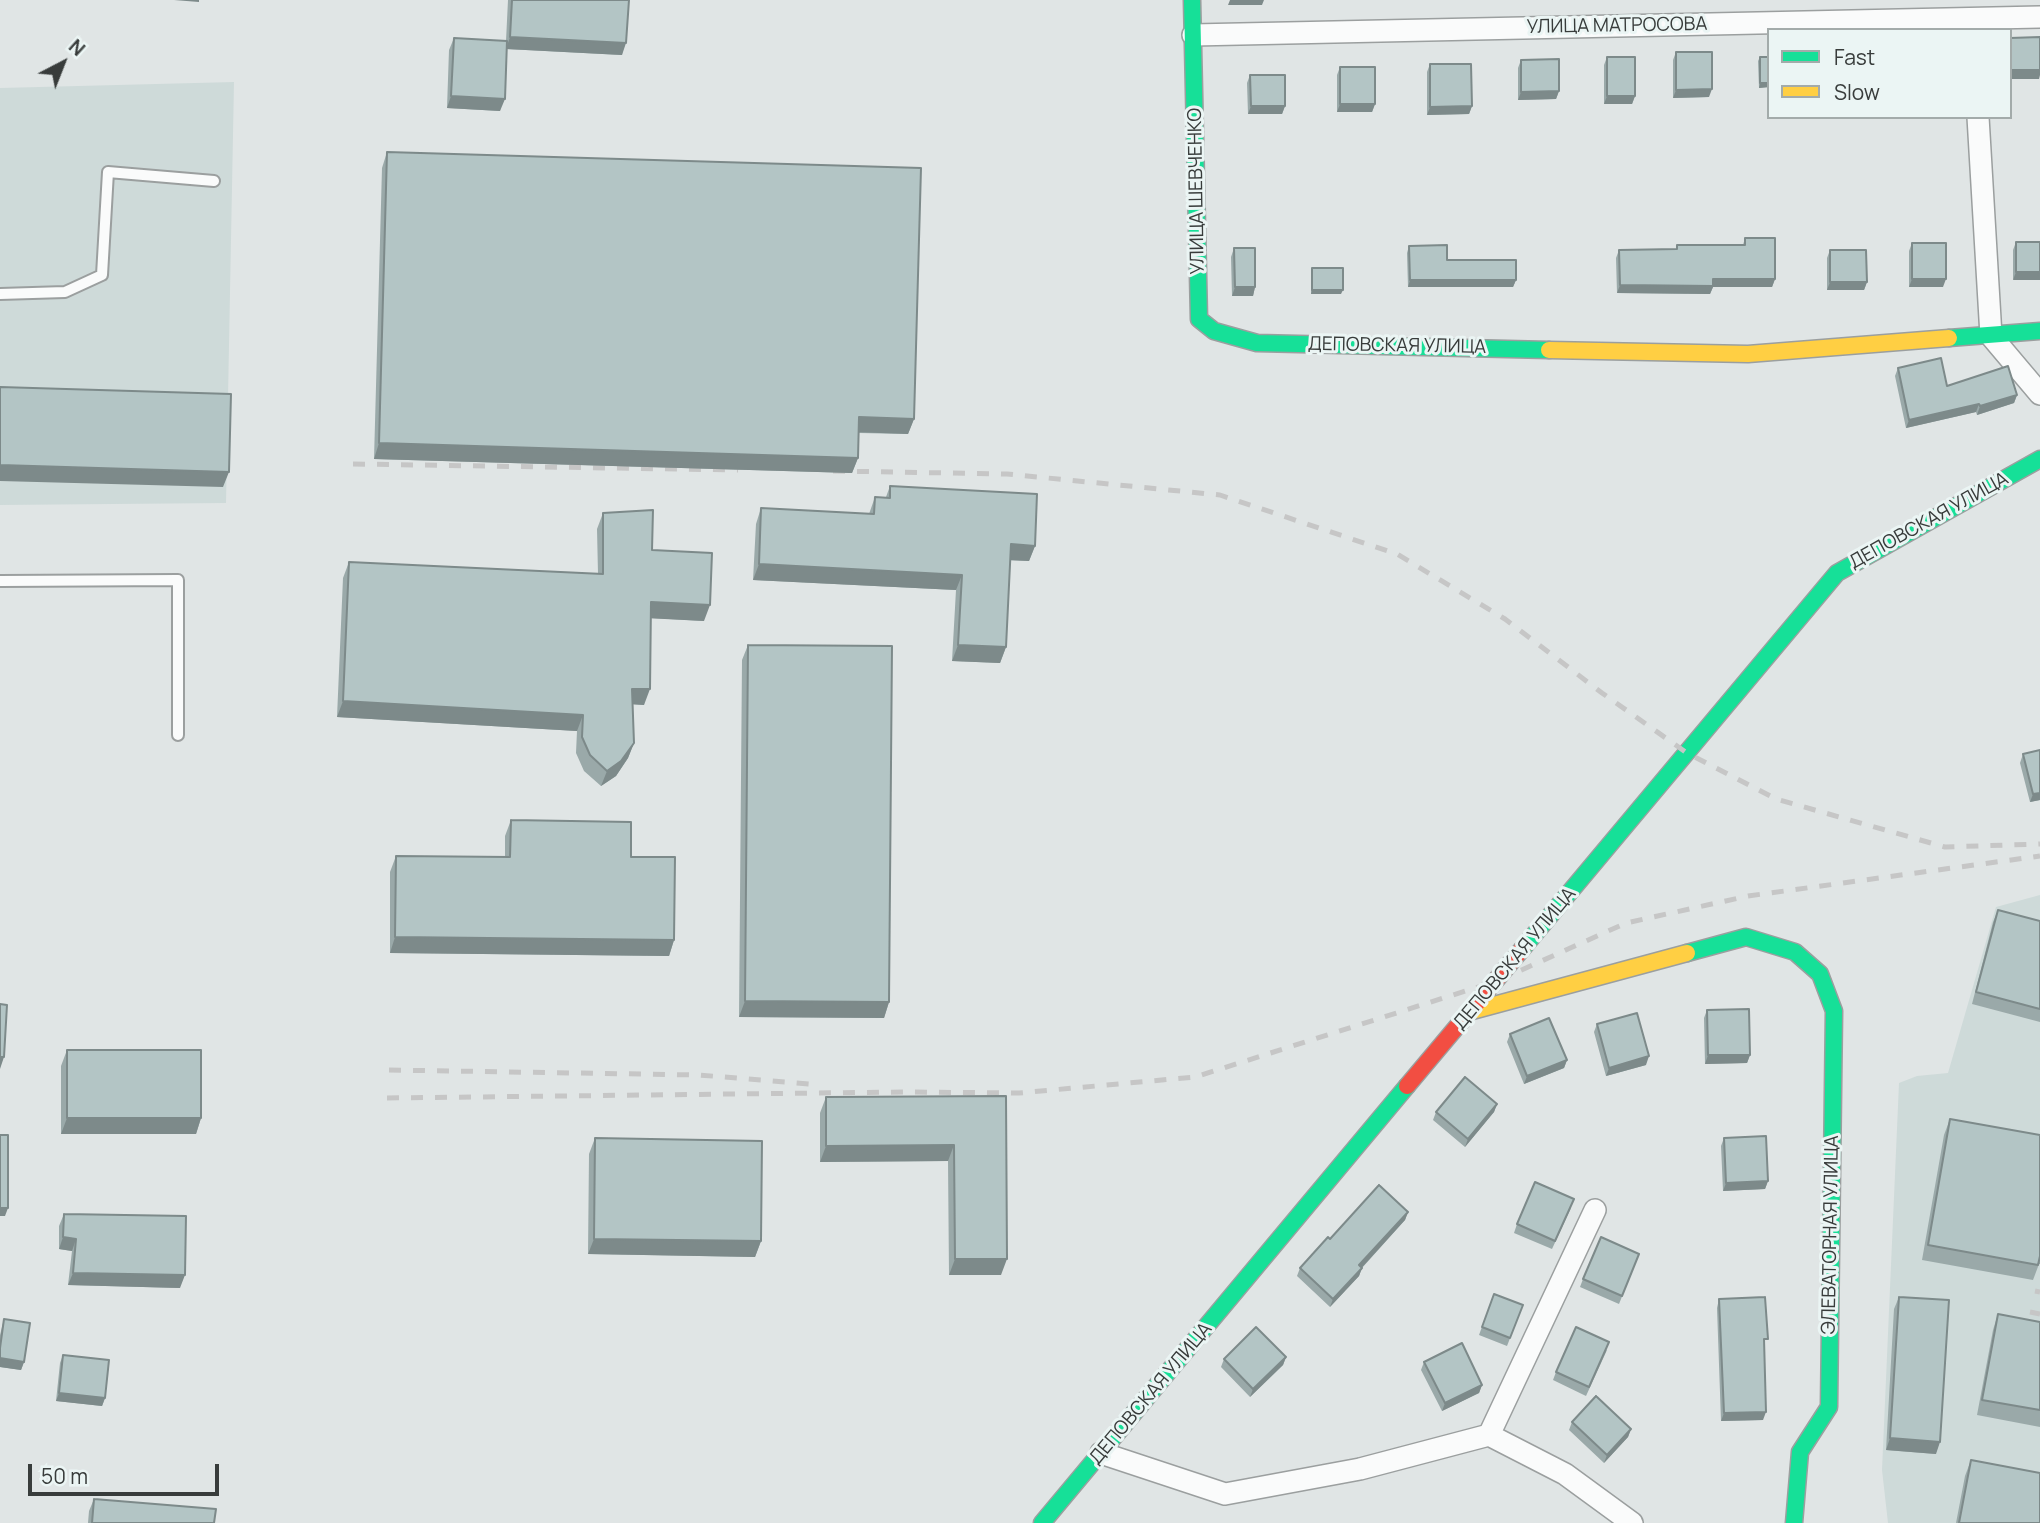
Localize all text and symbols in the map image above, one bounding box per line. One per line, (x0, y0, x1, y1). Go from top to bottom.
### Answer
street label: УЛИЦА МАТРОСОВА (1526, 13, 1708, 39)
north arrow (28, 28, 98, 98)
legend (1767, 28, 2012, 119)
text: N (63, 33, 91, 62)
text: Fast (1834, 43, 1875, 71)
text: Slow (1834, 78, 1880, 106)
street label: УЛИЦА ШЕВЧЕНКО (1184, 108, 1210, 274)
street label: ДЕПОВСКАЯ УЛИЦА (1308, 333, 1486, 359)
street label: ДЕПОВСКАЯ УЛИЦА (1845, 468, 2013, 574)
street label: ДЕПОВСКАЯ УЛИЦА (1449, 883, 1581, 1035)
street label: ЭЛЕВАТОРНАЯ УЛИЦА (1818, 1135, 1844, 1335)
street label: ДЕПОВСКАЯ УЛИЦА (1085, 1318, 1217, 1470)
scale bar (32, 1450, 222, 1494)
text: 50 m (41, 1462, 88, 1490)

